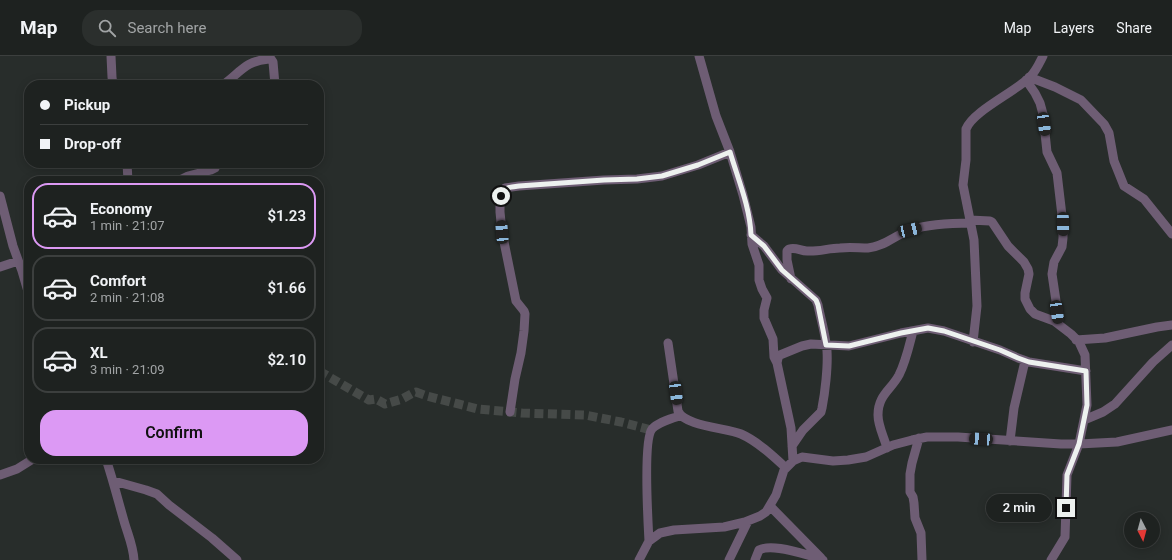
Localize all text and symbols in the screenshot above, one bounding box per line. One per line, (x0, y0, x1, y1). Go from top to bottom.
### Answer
search box (82, 10, 362, 46)
text: Map (20, 16, 58, 39)
icon: search (96, 17, 118, 39)
text: Search here (128, 19, 206, 37)
text: Map (1004, 20, 1031, 36)
text: Layers (1053, 20, 1094, 36)
text: Share (1116, 20, 1152, 36)
text: Pickup (64, 96, 110, 114)
car (1036, 111, 1052, 137)
text: Drop-off (64, 135, 121, 153)
route start (492, 187, 510, 205)
icon: car (42, 198, 78, 234)
text: Economy (90, 200, 152, 218)
text: $1.23 (267, 207, 306, 225)
car (1057, 212, 1069, 236)
text: 1 min · 21:07 (90, 218, 165, 233)
car (495, 220, 509, 244)
car (897, 221, 923, 239)
icon: car (42, 270, 78, 306)
text: Comfort (90, 272, 146, 290)
text: $1.66 (267, 279, 306, 297)
text: 2 min · 21:08 (90, 290, 165, 305)
car (1049, 299, 1065, 325)
icon: car (42, 342, 78, 378)
text: XL (90, 344, 108, 362)
text: $2.10 (267, 351, 306, 369)
text: 3 min · 21:09 (90, 362, 165, 377)
car (669, 380, 683, 406)
button: Confirm (40, 410, 308, 456)
car (969, 432, 993, 446)
callout: 2 min (986, 494, 1052, 522)
route end (1057, 499, 1075, 517)
text: 2 min (1003, 500, 1035, 515)
north arrow (1124, 512, 1160, 548)
map controls (1124, 512, 1160, 548)

